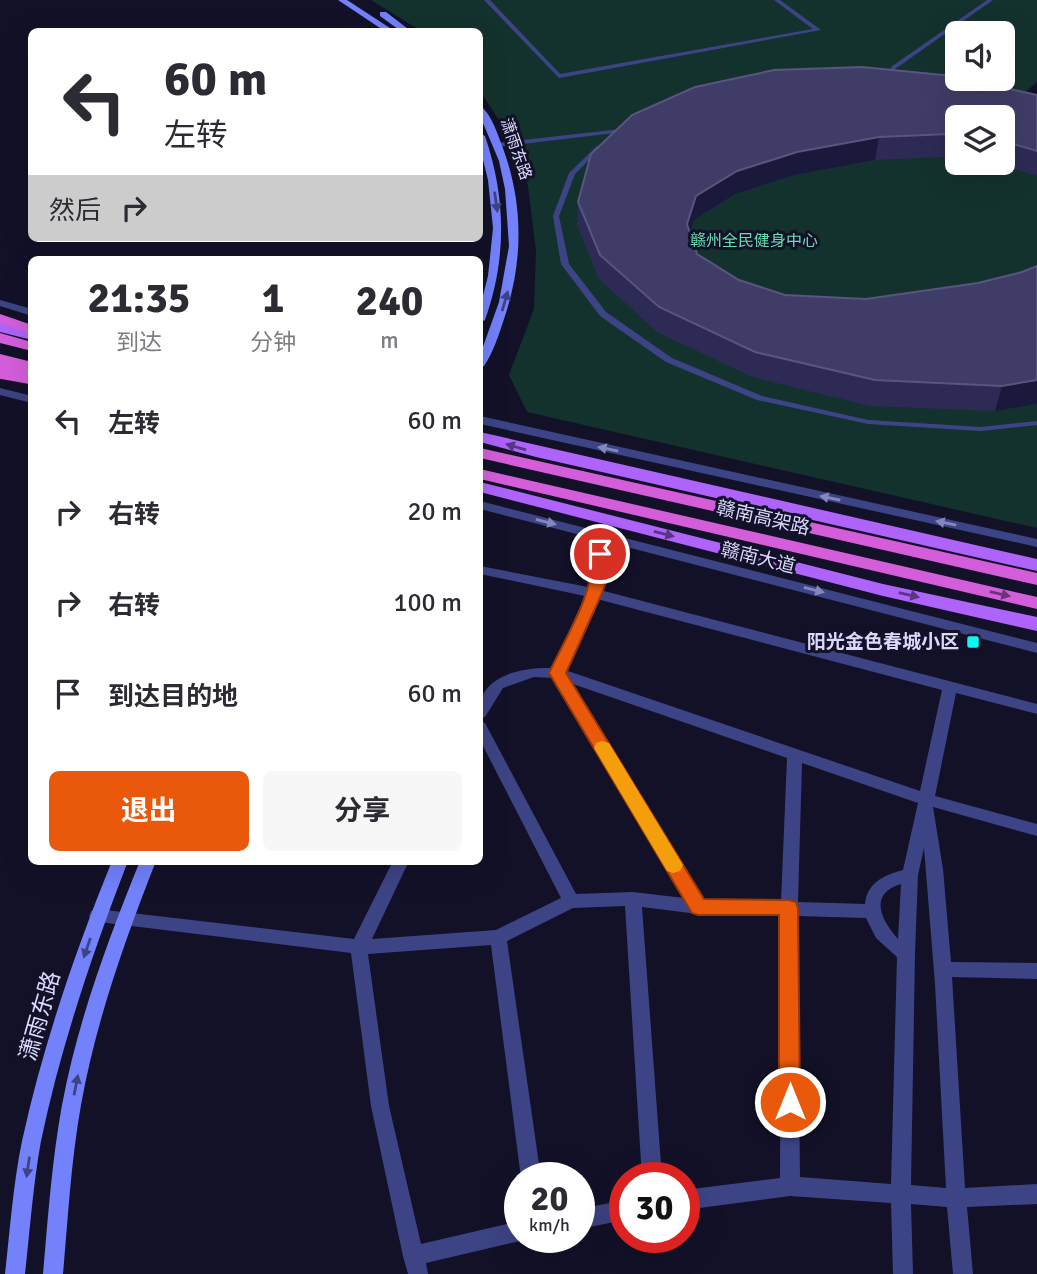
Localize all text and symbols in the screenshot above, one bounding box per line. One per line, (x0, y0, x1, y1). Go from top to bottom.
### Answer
map controls (945, 21, 1015, 175)
button: sound (945, 21, 1015, 91)
text: 60 m (164, 49, 267, 109)
icon: left (49, 56, 140, 147)
button: layers (945, 105, 1015, 175)
street label: 潇雨东路 (496, 115, 536, 183)
text: 左转 (164, 116, 228, 155)
icon: right (115, 189, 153, 227)
one-way arrow (490, 191, 501, 213)
text: 然后 (49, 195, 101, 227)
park label: 赣州全民健身中心 (690, 231, 818, 251)
text: 21:35 (87, 273, 191, 324)
text: 1 (262, 273, 284, 324)
text: 240 (355, 276, 424, 327)
one-way arrow (500, 289, 511, 311)
text: m (380, 326, 399, 355)
text: 到达 (116, 328, 162, 357)
text: 分钟 (250, 328, 296, 357)
icon: left (49, 402, 87, 440)
text: 60 m (407, 405, 462, 437)
text: 左转 (108, 408, 160, 440)
one-way arrow (505, 441, 527, 452)
one-way arrow (597, 443, 619, 454)
one-way arrow (819, 492, 841, 503)
icon: right (49, 493, 87, 531)
text: 20 m (407, 496, 462, 528)
street label: 赣南高架路 (714, 496, 812, 540)
text: 右转 (108, 499, 160, 531)
one-way arrow (535, 516, 557, 527)
one-way arrow (935, 518, 957, 529)
pin (570, 524, 630, 584)
one-way arrow (654, 529, 676, 540)
icon: arrive (581, 535, 619, 573)
street label: 赣南大道 (718, 537, 798, 579)
icon: right (49, 584, 87, 622)
one-way arrow (803, 585, 825, 596)
text: 100 m (393, 587, 462, 619)
one-way arrow (989, 589, 1011, 600)
text: 右转 (108, 590, 160, 622)
one-way arrow (898, 590, 920, 601)
place label: 阳光金色春城小区 (807, 630, 959, 654)
marker: 阳光金色春城小区 (965, 634, 981, 650)
icon: arrive (49, 675, 87, 713)
text: 60 m (407, 678, 462, 710)
text: 到达目的地 (108, 681, 238, 713)
button: 退出 (49, 771, 249, 851)
button: 分享 (263, 771, 462, 851)
one-way arrow (81, 937, 91, 958)
street label: 潇雨东路 (13, 968, 67, 1064)
position arrow (753, 1065, 827, 1139)
one-way arrow (71, 1074, 82, 1096)
one-way arrow (23, 1156, 34, 1178)
speed limit sign: 30 (609, 1162, 700, 1253)
text: 20 (531, 1177, 568, 1220)
text: km/h (529, 1214, 570, 1236)

